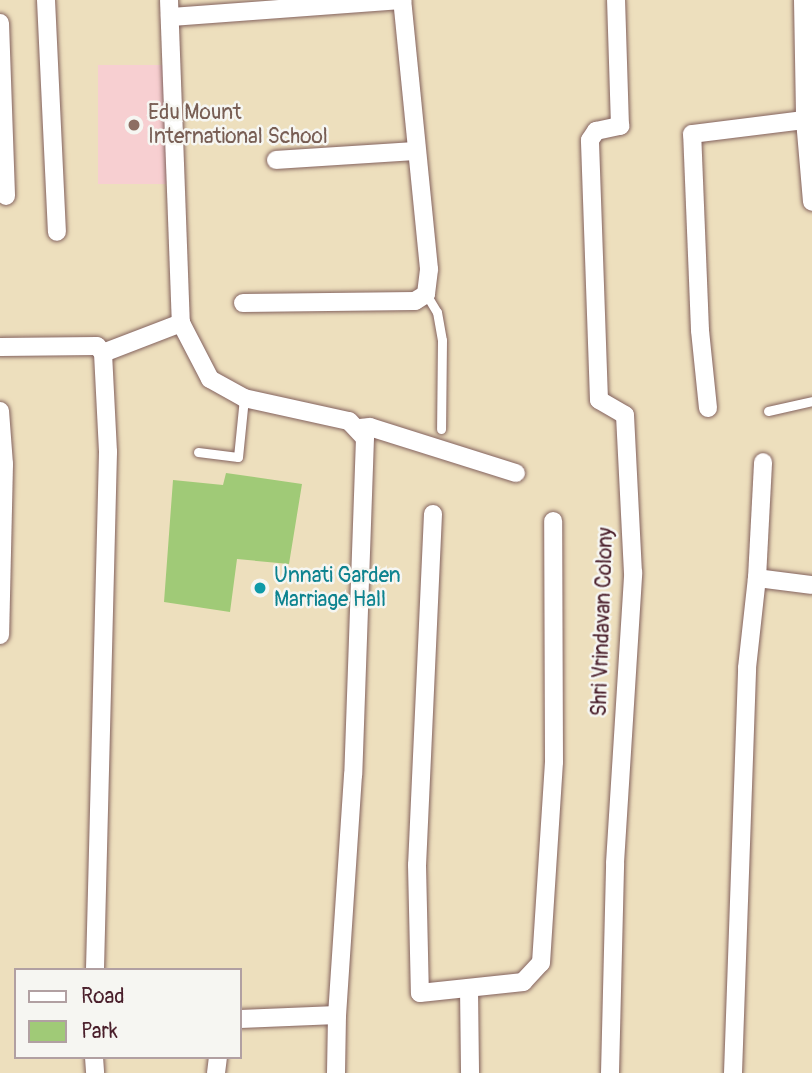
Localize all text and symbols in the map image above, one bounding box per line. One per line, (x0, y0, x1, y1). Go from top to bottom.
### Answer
place label: Edu Mount International School (148, 100, 328, 150)
marker: Edu Mount International School (126, 117, 142, 133)
street label: Shri Vrindavan Colony (587, 527, 619, 717)
place label: Unnati Garden Marriage Hall (274, 563, 401, 613)
marker: Unnati Garden Marriage Hall (252, 580, 268, 596)
legend (14, 968, 242, 1059)
text: Road (81, 983, 125, 1010)
text: Park (81, 1018, 118, 1045)

